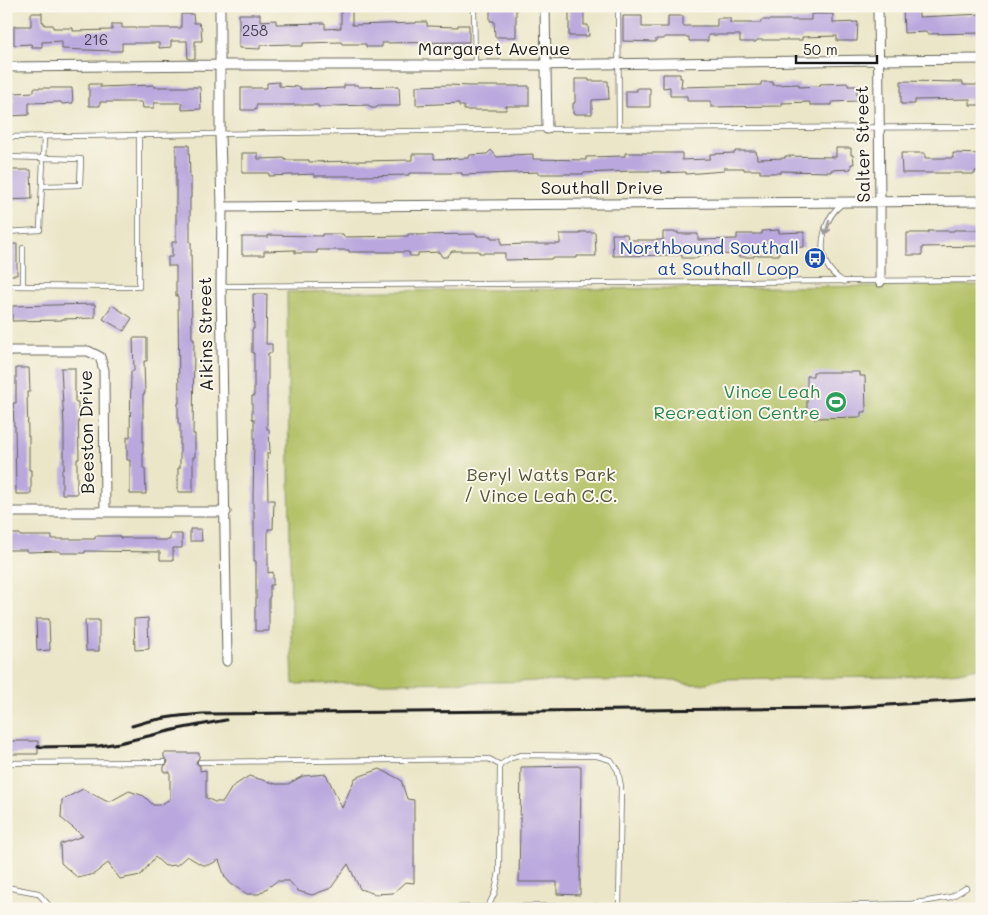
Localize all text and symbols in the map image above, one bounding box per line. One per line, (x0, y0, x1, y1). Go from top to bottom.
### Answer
house number: 258 (242, 20, 268, 40)
house number: 216 (84, 29, 108, 49)
scale bar (796, 32, 877, 64)
street label: Margaret Avenue (418, 36, 570, 60)
text: 50 m (803, 39, 838, 59)
street label: Salter Street (849, 85, 875, 203)
street label: Southall Drive (541, 175, 663, 199)
one-way arrow (822, 219, 832, 235)
place label: Northbound Southall at Southall Loop (620, 235, 799, 280)
bus stop icon: Northbound Southall at Southall Loop (803, 246, 827, 270)
street label: Aikins Street (192, 276, 218, 392)
street label: Beeston Drive (73, 370, 99, 494)
place label: Vince Leah Recreation Centre (653, 379, 820, 424)
sports icon: Vince Leah Recreation Centre (824, 390, 848, 414)
park label: Beryl Watts Park / Vince Leah C.C. (464, 462, 618, 507)

